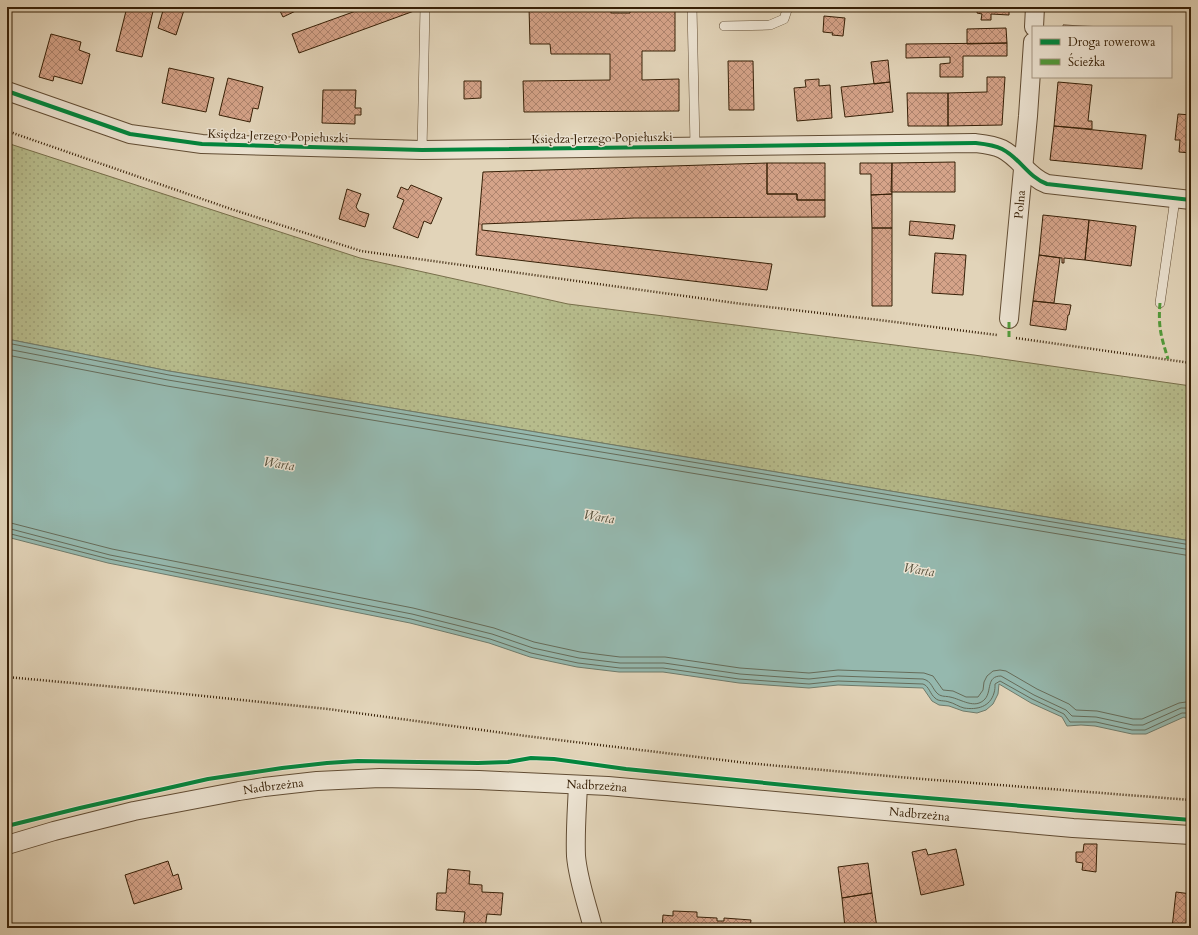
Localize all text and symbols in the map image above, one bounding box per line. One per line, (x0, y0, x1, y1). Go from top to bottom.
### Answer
legend (1032, 26, 1172, 78)
text: Droga rowerowa (1068, 34, 1156, 50)
text: Ścieżka (1068, 53, 1106, 70)
street label: Księdza Jerzego Popiełuszki (207, 126, 349, 146)
street label: Księdza Jerzego Popiełuszki (531, 129, 673, 147)
street label: Polna (1010, 189, 1029, 220)
water label: Warta (262, 453, 296, 475)
water label: Warta (582, 506, 616, 528)
water label: Warta (902, 559, 936, 581)
street label: Nadbrzeżna (242, 774, 305, 798)
street label: Nadbrzeżna (566, 776, 629, 796)
street label: Nadbrzeżna (888, 803, 951, 825)

